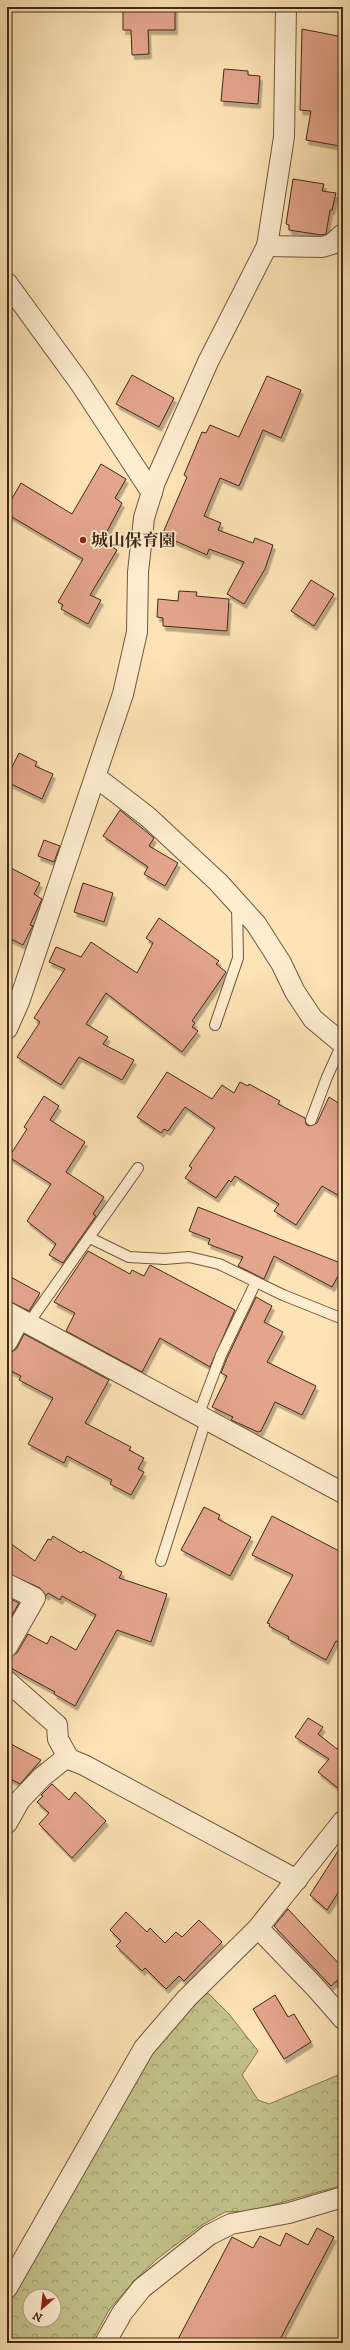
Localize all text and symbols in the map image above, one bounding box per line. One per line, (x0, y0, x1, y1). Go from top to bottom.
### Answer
place label: 城山保育園 (91, 530, 176, 552)
marker: 城山保育園 (78, 535, 88, 545)
north arrow (22, 2288, 62, 2328)
text: N (31, 2308, 45, 2324)

